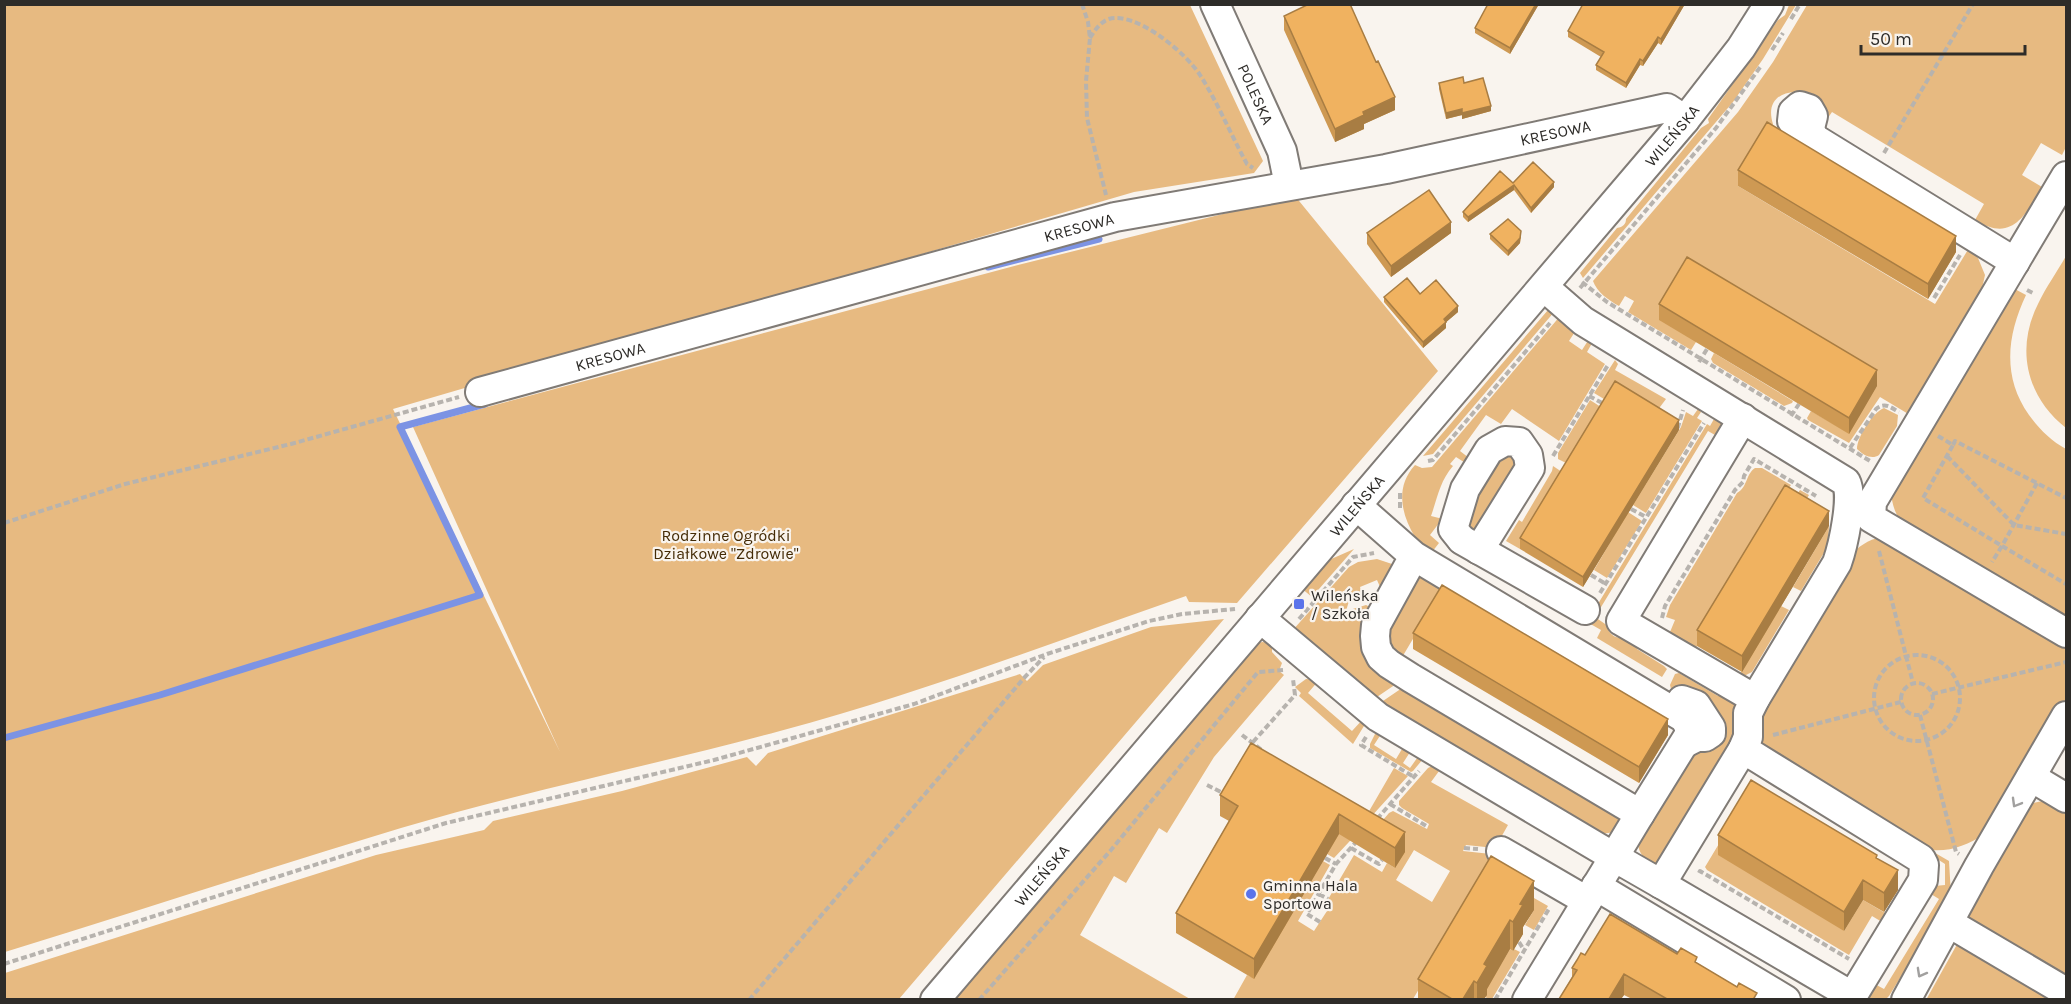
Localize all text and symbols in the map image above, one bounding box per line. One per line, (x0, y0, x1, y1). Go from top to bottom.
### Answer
scale bar (1861, 18, 2024, 56)
text: 50 m (1870, 28, 1912, 50)
street label: POLESKA (1234, 61, 1278, 127)
street label: WILEŃSKA (1641, 101, 1703, 170)
street label: KRESOWA (1518, 116, 1592, 150)
street label: KRESOWA (1042, 209, 1116, 246)
street label: KRESOWA (573, 338, 647, 375)
street label: WILEŃSKA (1326, 471, 1389, 540)
park label: Rodzinne Ogródki Działkowe "Zdrowie" (653, 526, 799, 563)
place label: Wileńska / Szkoła (1311, 586, 1379, 623)
marker: Wileńska / Szkoła (1292, 597, 1306, 611)
one-way arrow (2012, 797, 2023, 807)
street label: WILEŃSKA (1010, 841, 1073, 910)
place label: Gminna Hala Sportowa (1263, 876, 1358, 913)
marker: Gminna Hala Sportowa (1244, 887, 1258, 901)
one-way arrow (1917, 967, 1928, 977)

